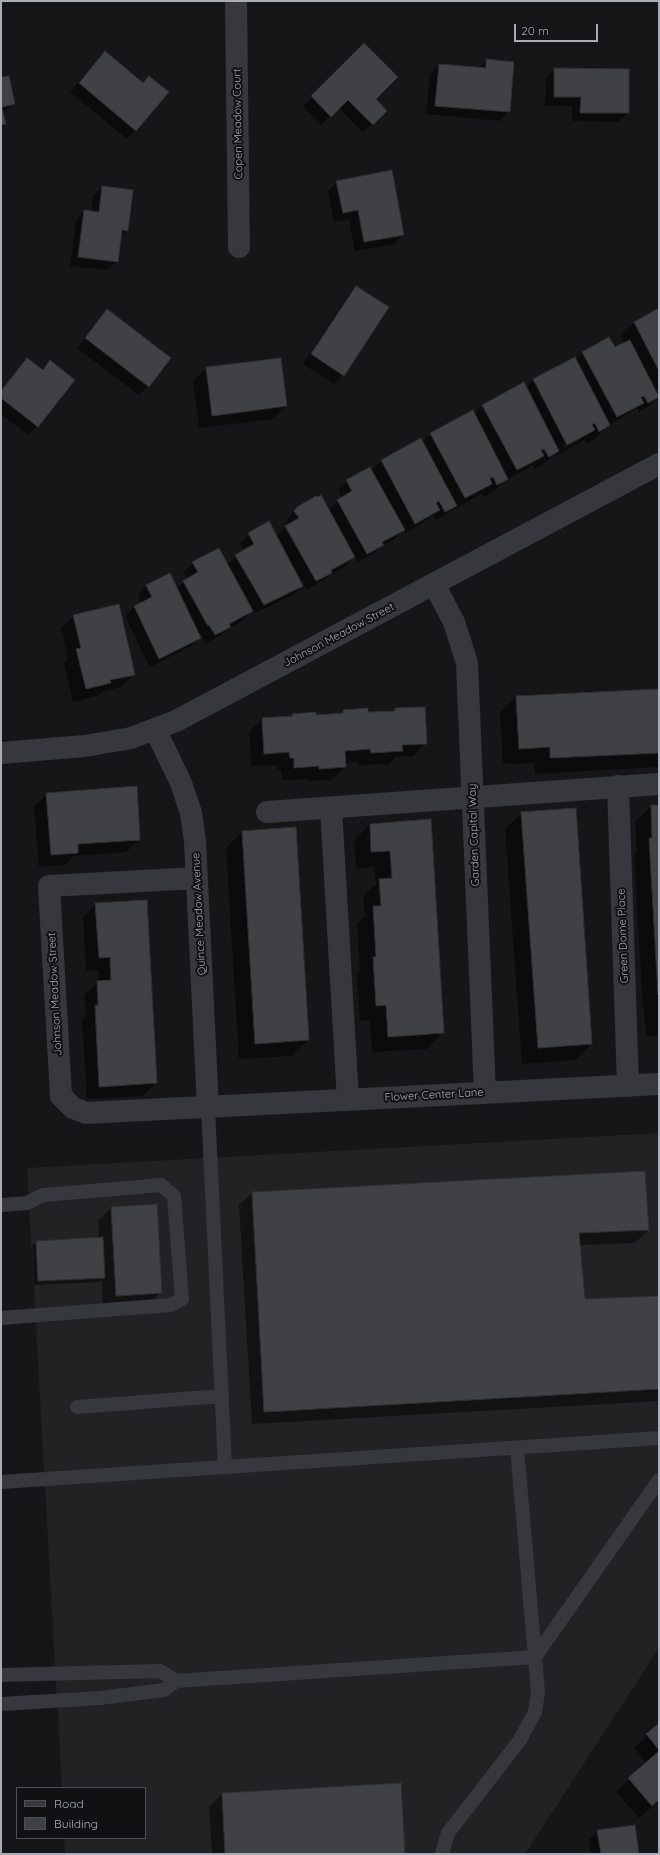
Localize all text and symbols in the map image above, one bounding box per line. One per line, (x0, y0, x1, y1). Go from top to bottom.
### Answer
scale bar (516, 16, 600, 42)
text: 20 m (521, 23, 549, 38)
street label: Copen Meadow Court (230, 69, 246, 179)
street label: Johnson Meadow Street (281, 600, 397, 670)
street label: Garden Capital Way (466, 783, 482, 887)
street label: Quince Meadow Avenue (189, 852, 209, 976)
street label: Green Dome Place (615, 888, 631, 984)
street label: Johnson Meadow Street (45, 932, 65, 1056)
street label: Flower Center Lane (384, 1086, 484, 1104)
legend (16, 1787, 146, 1839)
text: Road (54, 1796, 84, 1811)
text: Building (54, 1816, 98, 1831)

